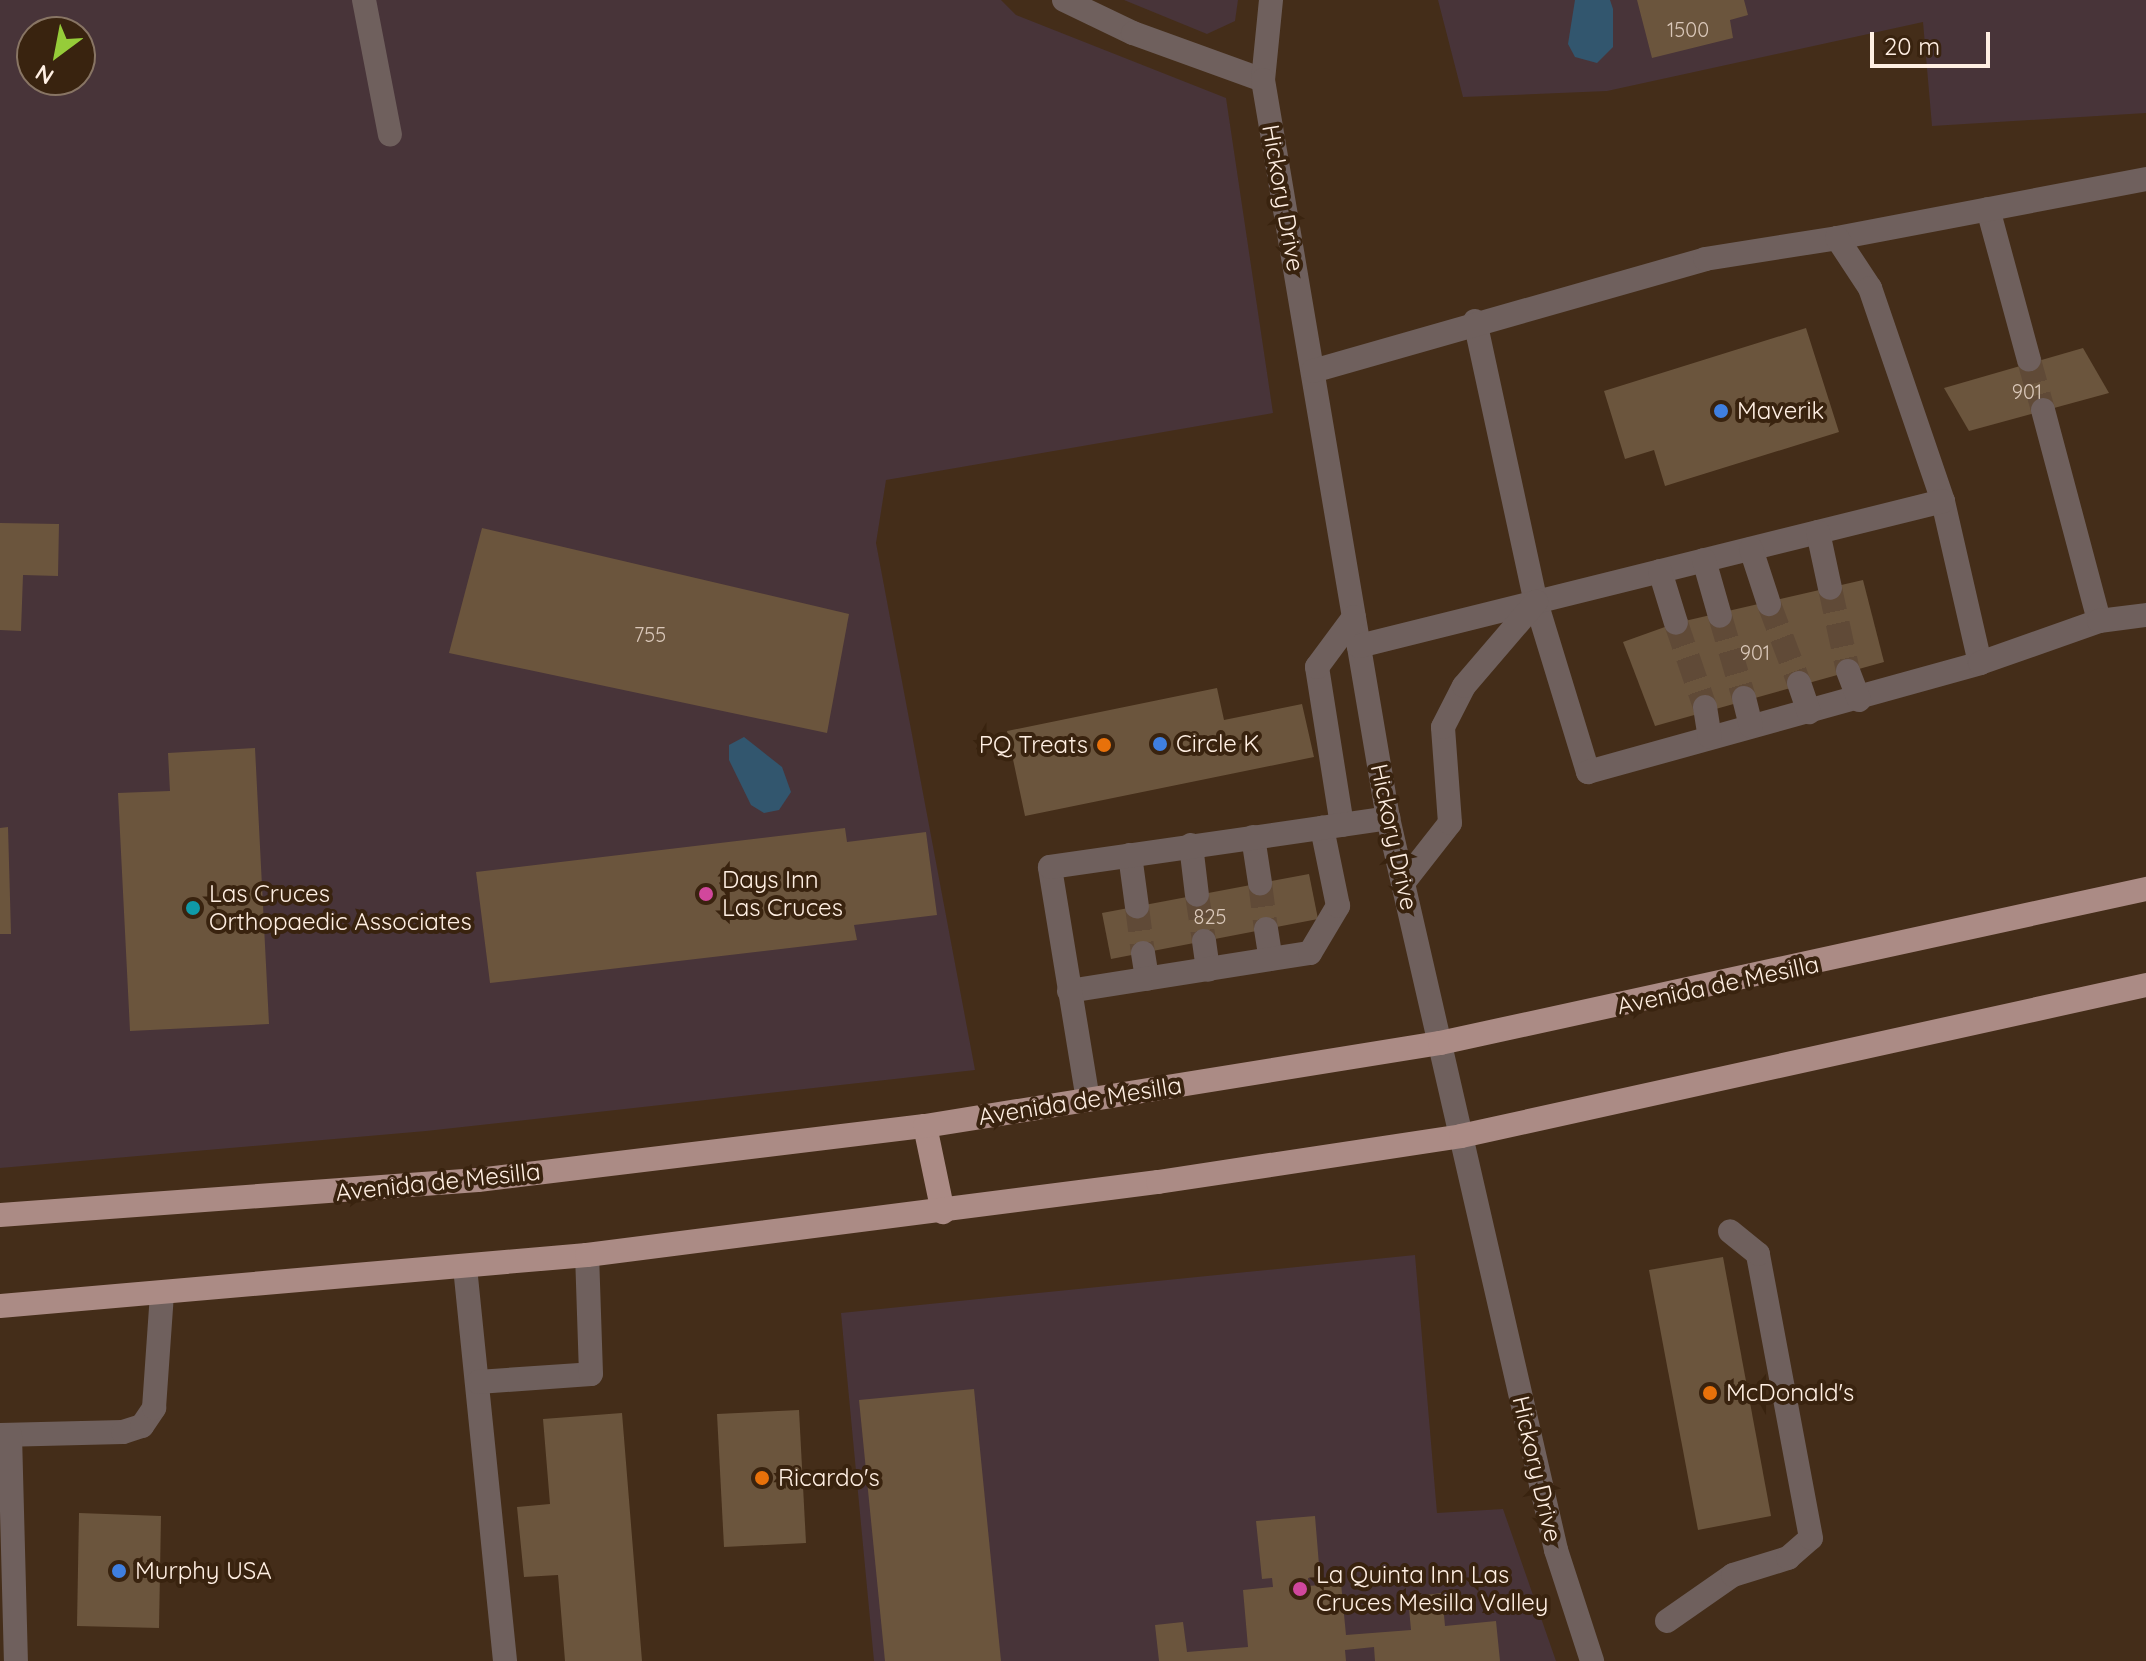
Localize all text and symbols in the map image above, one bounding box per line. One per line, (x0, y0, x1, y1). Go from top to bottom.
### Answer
north arrow (16, 16, 96, 96)
scale bar (1874, 16, 1994, 66)
house number: 1500 (1667, 17, 1709, 41)
text: 20 m (1884, 31, 1940, 61)
text: N (30, 59, 59, 91)
street label: Hickory Drive (1256, 122, 1310, 274)
house number: 901 (2012, 379, 2042, 403)
place label: Maverik (1737, 397, 1824, 425)
marker: Maverik (1712, 402, 1730, 420)
house number: 755 (634, 622, 666, 646)
house number: 901 (1740, 640, 1770, 664)
place label: Circle K (1176, 730, 1260, 758)
place label: PQ Treats (979, 731, 1088, 759)
marker: Circle K (1151, 735, 1169, 753)
marker: PQ Treats (1095, 736, 1113, 754)
street label: Hickory Drive (1364, 761, 1424, 913)
place label: Days Inn Las Cruces (722, 866, 843, 922)
place label: Las Cruces Orthopaedic Associates (209, 880, 472, 936)
marker: Days Inn Las Cruces (697, 885, 715, 903)
marker: Las Cruces Orthopaedic Associates (184, 899, 202, 917)
house number: 825 (1194, 904, 1226, 928)
street label: Avenida de Mesilla (1614, 950, 1822, 1020)
street label: Avenida de Mesilla (976, 1071, 1184, 1131)
street label: Avenida de Mesilla (334, 1157, 542, 1207)
place label: McDonald's (1726, 1379, 1854, 1407)
marker: McDonald's (1701, 1384, 1719, 1402)
street label: Hickory Drive (1506, 1393, 1568, 1545)
place label: Ricardo's (778, 1464, 880, 1492)
marker: Ricardo's (753, 1469, 771, 1487)
place label: Murphy USA (135, 1557, 272, 1585)
place label: La Quinta Inn Las Cruces Mesilla Valley (1316, 1561, 1548, 1617)
marker: Murphy USA (110, 1562, 128, 1580)
marker: La Quinta Inn Las Cruces Mesilla Valley (1291, 1580, 1309, 1598)

